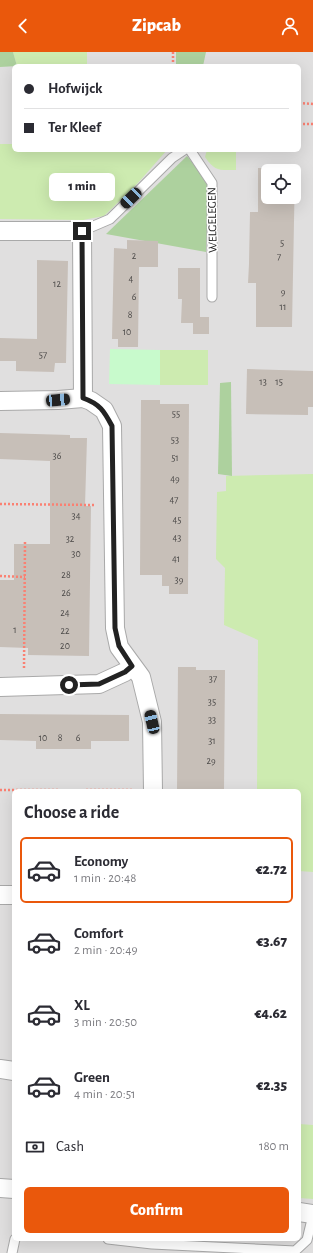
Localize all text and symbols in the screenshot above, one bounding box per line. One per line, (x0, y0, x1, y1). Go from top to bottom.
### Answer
icon: back (12, 15, 34, 37)
icon: person (279, 15, 301, 37)
text: Zipcab (132, 17, 181, 35)
text: Hofwijck (48, 81, 102, 96)
text: Ter Kleef (48, 120, 101, 135)
map controls (261, 164, 301, 204)
button: locate (261, 164, 301, 204)
callout: 1 min (49, 173, 115, 201)
text: 1 min (68, 180, 96, 193)
car (118, 185, 144, 211)
street label: WELGELEGEN (205, 187, 219, 253)
route end (73, 222, 91, 240)
house number: 5 (280, 238, 284, 248)
house number: 2 (132, 251, 137, 261)
house number: 7 (277, 252, 281, 262)
house number: 4 (129, 274, 134, 284)
house number: 12 (53, 279, 61, 289)
house number: 9 (281, 287, 286, 297)
house number: 6 (132, 292, 137, 302)
house number: 11 (280, 302, 286, 312)
house number: 8 (128, 310, 133, 320)
house number: 10 (123, 327, 131, 337)
house number: 57 (39, 350, 47, 360)
house number: 13 (259, 377, 267, 387)
house number: 15 (275, 377, 283, 387)
car (46, 393, 70, 407)
house number: 55 (172, 409, 180, 419)
house number: 53 (171, 435, 179, 445)
house number: 36 (53, 451, 62, 461)
house number: 51 (171, 453, 179, 463)
house number: 49 (170, 474, 180, 484)
house number: 47 (170, 495, 178, 505)
house number: 34 (72, 511, 81, 521)
house number: 45 (173, 515, 182, 525)
house number: 43 (173, 533, 181, 543)
house number: 32 (66, 534, 75, 544)
house number: 30 (71, 549, 81, 559)
house number: 41 (172, 554, 180, 564)
house number: 28 (61, 570, 71, 580)
house number: 39 (175, 575, 184, 585)
house number: 26 (61, 588, 71, 598)
house number: 24 (60, 608, 70, 618)
house number: 1 (13, 625, 17, 635)
house number: 22 (60, 626, 70, 636)
house number: 20 (60, 641, 70, 651)
house number: 37 (209, 674, 217, 684)
route start (60, 676, 78, 694)
house number: 35 (208, 697, 216, 707)
car (143, 709, 161, 735)
house number: 33 (208, 715, 216, 725)
house number: 10 (39, 733, 47, 743)
house number: 8 (58, 733, 63, 743)
house number: 6 (76, 733, 81, 743)
house number: 31 (208, 736, 216, 746)
house number: 29 (206, 756, 216, 766)
text: Choose a ride (24, 804, 119, 822)
icon: car (26, 852, 62, 888)
text: Economy (74, 854, 128, 869)
text: €2.72 (256, 862, 287, 877)
text: 1 min · 20:48 (74, 872, 136, 885)
icon: car (26, 924, 62, 960)
text: Comfort (74, 926, 123, 941)
text: €3.67 (256, 934, 287, 949)
text: 2 min · 20:49 (74, 944, 138, 957)
icon: car (26, 996, 62, 1032)
text: XL (74, 998, 90, 1013)
text: €4.62 (254, 1006, 287, 1021)
text: 3 min · 20:50 (74, 1016, 137, 1029)
icon: car (26, 1068, 62, 1104)
text: Green (74, 1070, 110, 1085)
text: €2.35 (256, 1078, 287, 1093)
text: 4 min · 20:51 (74, 1088, 136, 1101)
icon: cash (24, 1136, 46, 1158)
text: Cash (56, 1139, 84, 1154)
text: 180 m (259, 1140, 289, 1153)
button: Confirm (24, 1187, 289, 1233)

